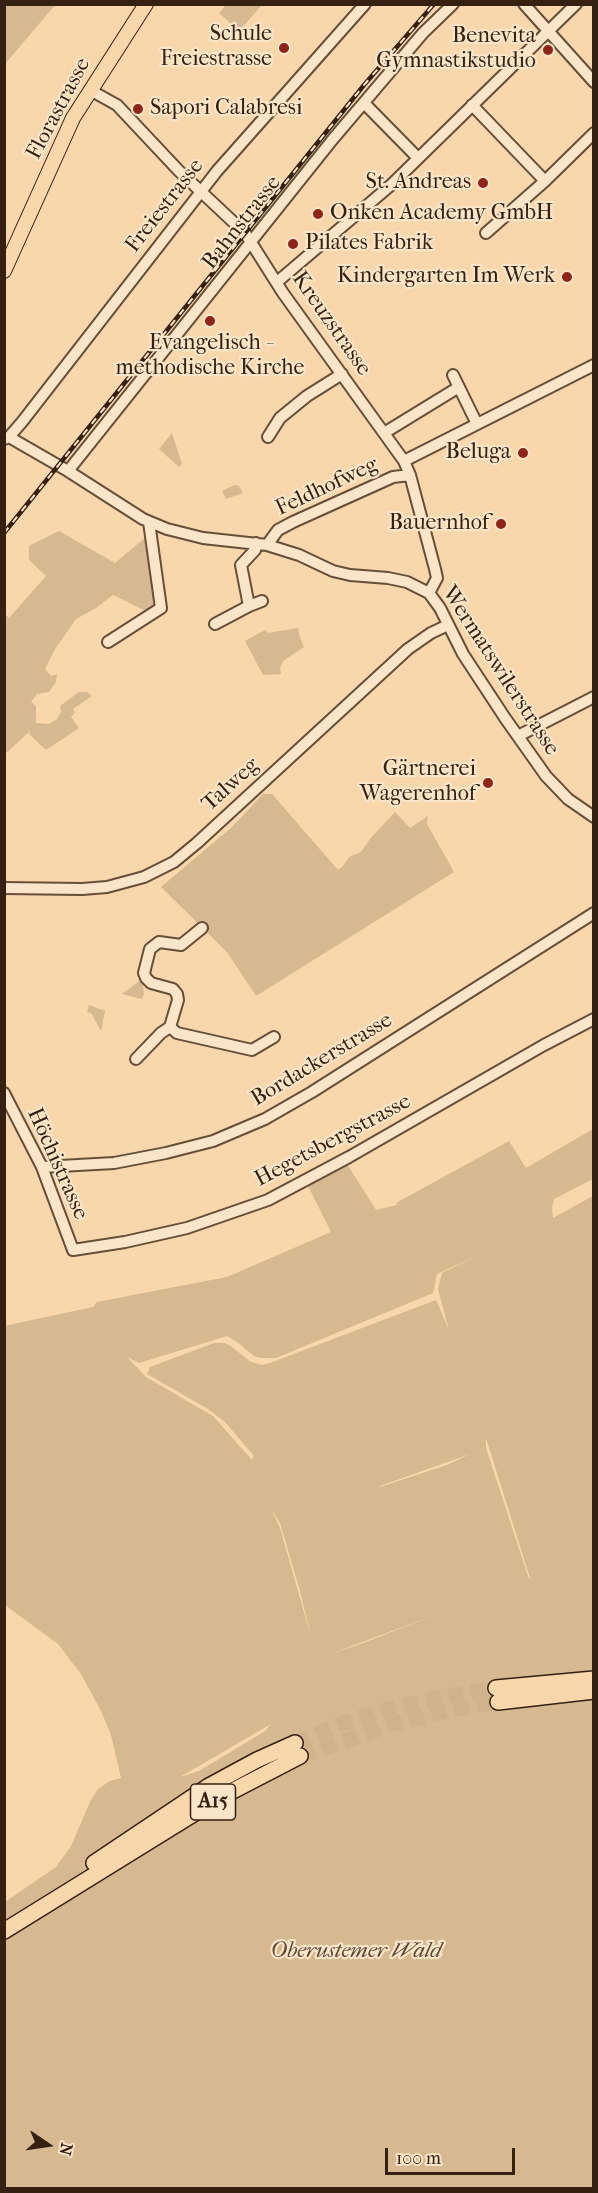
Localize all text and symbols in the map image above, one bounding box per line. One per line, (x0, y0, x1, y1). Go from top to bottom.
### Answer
place label: Schule Freiestrasse (160, 22, 272, 74)
place label: Benevita Gymnastikstudio (376, 24, 536, 76)
marker: Schule Freiestrasse (277, 41, 291, 55)
marker: Benevita Gymnastikstudio (541, 43, 555, 57)
street label: Florastrasse (21, 54, 97, 164)
place label: Sapori Calabresi (150, 96, 302, 122)
marker: Sapori Calabresi (131, 102, 145, 116)
street label: Freiestrasse (120, 154, 210, 258)
place label: St. Andreas (366, 170, 471, 196)
street label: Bahnstrasse (197, 171, 287, 275)
marker: St. Andreas (476, 176, 490, 190)
place label: Onken Academy GmbH (330, 201, 553, 227)
marker: Onken Academy GmbH (311, 207, 325, 221)
place label: Pilates Fabrik (305, 231, 433, 257)
marker: Pilates Fabrik (286, 237, 300, 251)
place label: Kindergarten Im Werk (337, 264, 555, 290)
street label: Kreuzstrasse (286, 267, 376, 381)
marker: Kindergarten Im Werk (560, 270, 574, 284)
marker: Evangelisch - methodische Kirche (203, 314, 217, 328)
place label: Evangelisch - methodische Kirche (116, 331, 304, 382)
place label: Beluga (446, 440, 511, 466)
marker: Beluga (516, 446, 530, 460)
street label: Feldhofweg (272, 452, 382, 522)
place label: Bauernhof (389, 511, 489, 537)
marker: Bauernhof (494, 517, 508, 531)
street label: Wermatswilerstrasse (435, 581, 565, 761)
street label: Talweg (197, 753, 265, 817)
place label: Gärtnerei Wagerenhof (360, 757, 476, 808)
marker: Gärtnerei Wagerenhof (481, 776, 495, 790)
street label: Bordackerstrasse (247, 1007, 397, 1113)
street label: Hegetsbergstrasse (251, 1089, 415, 1193)
street label: Höchistrasse (21, 1104, 93, 1224)
road number: A15 (190, 1784, 236, 1820)
park label: Oberustemer Wald (271, 1939, 441, 1965)
north arrow (18, 2115, 78, 2175)
scale bar (388, 2136, 518, 2174)
text: N (55, 2141, 77, 2157)
text: 100 m (396, 2148, 441, 2169)

